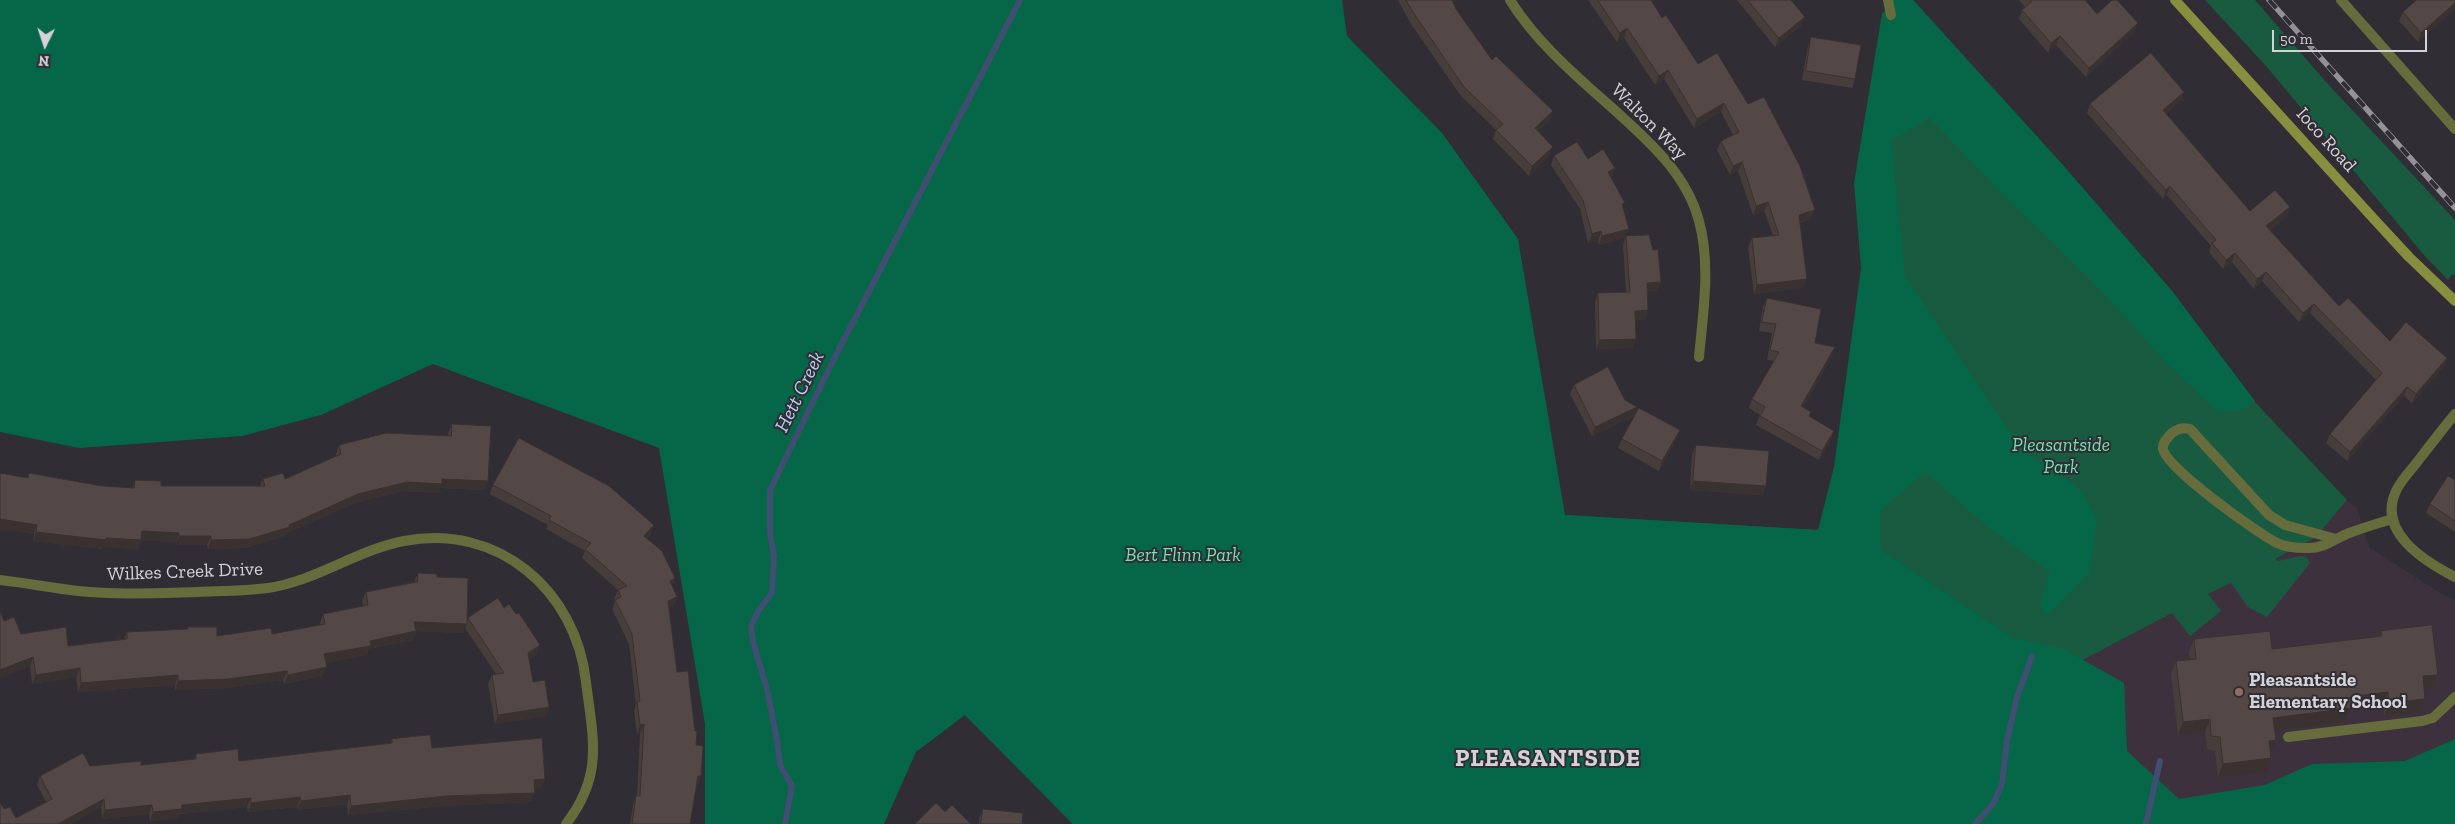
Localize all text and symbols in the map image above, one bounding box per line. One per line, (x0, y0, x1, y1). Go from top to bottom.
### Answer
north arrow (20, 20, 70, 70)
scale bar (2275, 20, 2430, 52)
text: 50 m (2280, 30, 2313, 48)
text: N (38, 52, 50, 69)
street label: Walton Way (1606, 79, 1692, 165)
street label: Ioco Road (2291, 103, 2361, 177)
water label: Hett Creek (770, 348, 830, 436)
park label: Pleasantside Park (2012, 435, 2110, 479)
park label: Bert Flinn Park (1125, 545, 1241, 567)
street label: Wilkes Creek Drive (107, 558, 263, 586)
place label: Pleasantside Elementary School (2249, 670, 2407, 714)
marker: Pleasantside Elementary School (2233, 686, 2245, 698)
district label: PLEASANTSIDE (1454, 745, 1642, 773)

